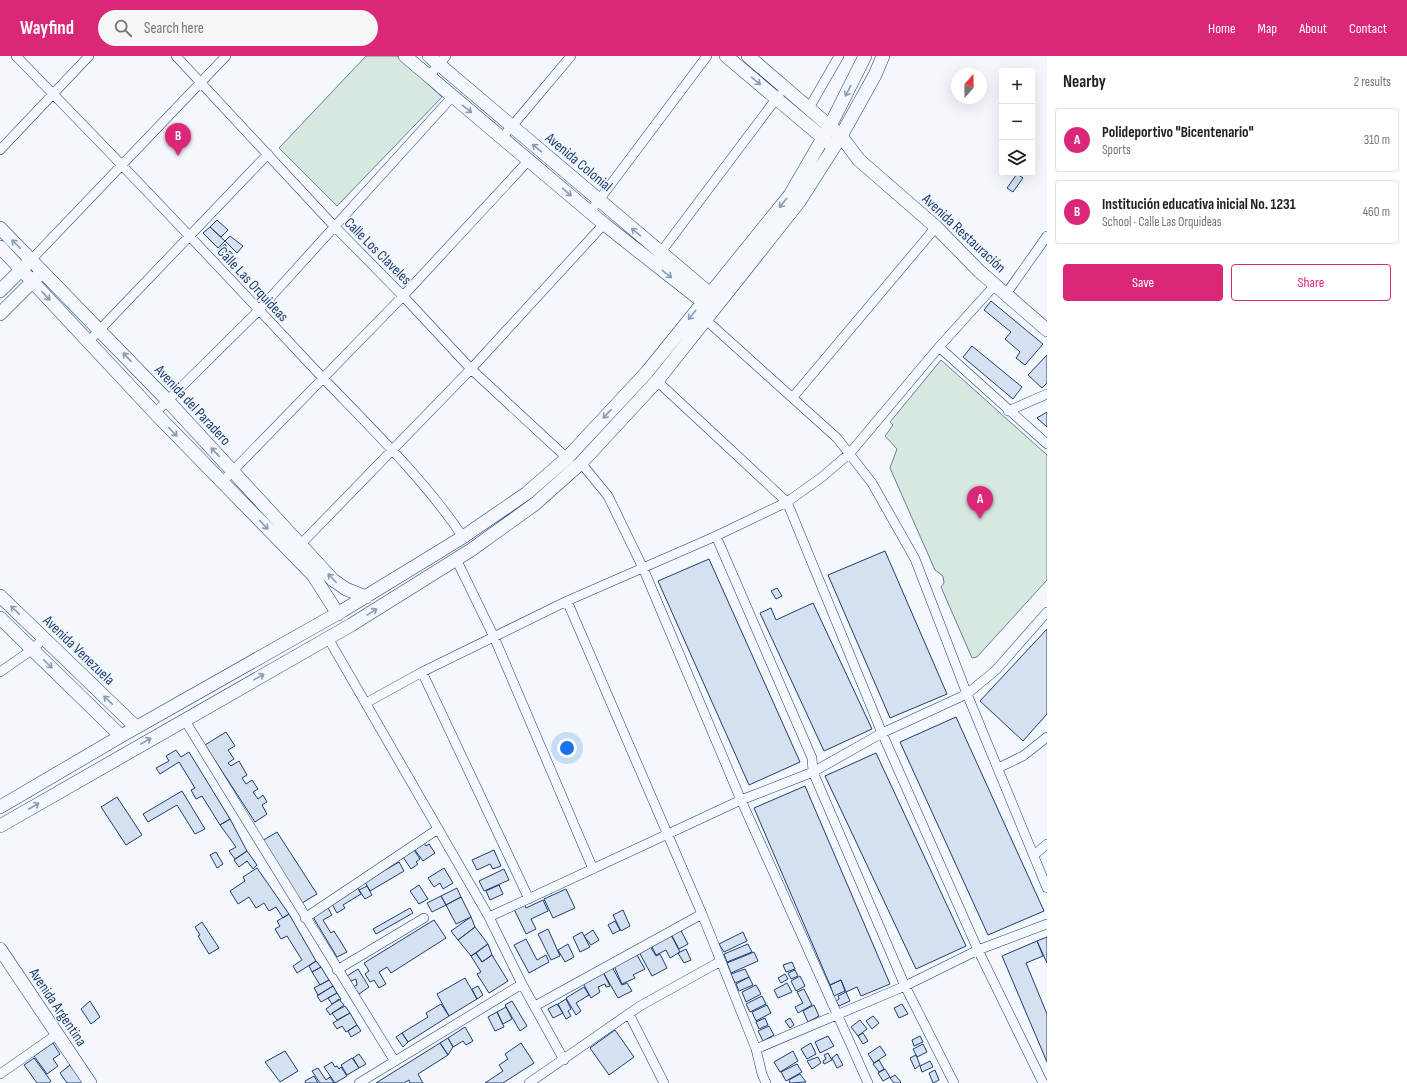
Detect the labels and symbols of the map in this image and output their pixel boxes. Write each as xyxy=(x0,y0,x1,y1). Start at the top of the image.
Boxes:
north arrow xyxy=(951,68,987,104)
one-way arrow xyxy=(751,77,761,86)
one-way arrow xyxy=(844,85,851,97)
one-way arrow xyxy=(461,104,472,113)
pin: B xyxy=(165,123,191,156)
street label: Avenida Colonial xyxy=(540,128,616,196)
one-way arrow xyxy=(532,143,543,152)
one-way arrow xyxy=(561,187,571,196)
street label: Avenida Restauración xyxy=(917,189,1009,277)
one-way arrow xyxy=(778,198,787,209)
street label: Calle Los Claveles xyxy=(340,214,415,289)
one-way arrow xyxy=(631,227,642,236)
one-way arrow xyxy=(11,239,21,249)
street label: Calle Las Orquideas xyxy=(213,243,292,326)
one-way arrow xyxy=(662,270,673,279)
one-way arrow xyxy=(41,291,51,301)
one-way arrow xyxy=(688,310,697,321)
one-way arrow xyxy=(122,352,131,362)
street label: Avenida del Paradero xyxy=(150,360,235,450)
one-way arrow xyxy=(603,409,612,419)
one-way arrow xyxy=(168,427,178,437)
one-way arrow xyxy=(211,447,220,457)
pin: A xyxy=(967,486,993,519)
one-way arrow xyxy=(259,520,269,530)
one-way arrow xyxy=(328,573,337,583)
one-way arrow xyxy=(10,605,20,615)
one-way arrow xyxy=(366,608,377,616)
street label: Avenida Venezuela xyxy=(38,611,119,690)
one-way arrow xyxy=(43,659,53,669)
one-way arrow xyxy=(253,672,265,680)
one-way arrow xyxy=(103,695,113,705)
one-way arrow xyxy=(140,737,152,745)
your location xyxy=(557,738,577,758)
one-way arrow xyxy=(28,802,40,810)
street label: Avenida Argentina xyxy=(24,964,91,1050)

